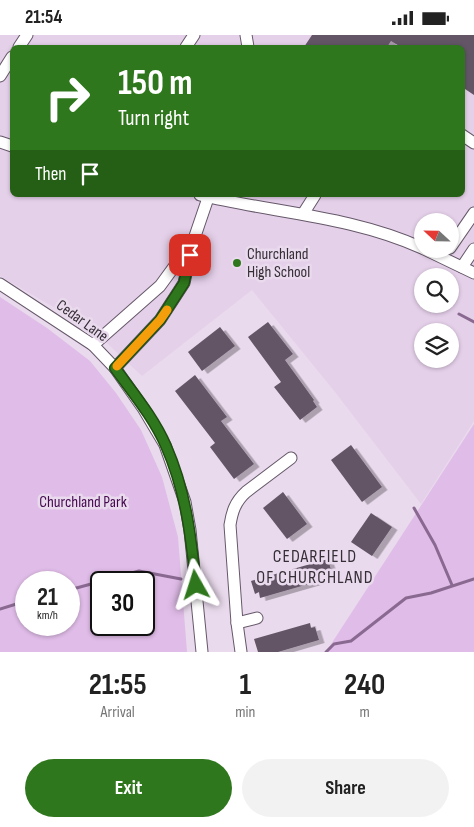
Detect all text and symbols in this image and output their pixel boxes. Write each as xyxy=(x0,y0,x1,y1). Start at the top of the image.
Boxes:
text: 21:54 xyxy=(25,6,62,29)
text: 150 m xyxy=(118,62,192,105)
icon: right xyxy=(35,65,100,130)
text: Turn right xyxy=(118,105,189,132)
icon: arrive xyxy=(76,160,104,188)
text: Then xyxy=(35,163,66,186)
north arrow xyxy=(414,213,459,257)
map controls xyxy=(414,213,459,368)
pin xyxy=(169,234,211,276)
icon: arrive xyxy=(176,241,204,269)
place label: Churchland High School xyxy=(247,245,310,282)
marker: Churchland High School xyxy=(231,257,243,269)
button: search xyxy=(414,268,459,313)
street label: Cedar Lane xyxy=(52,296,112,346)
button: layers xyxy=(414,323,459,368)
park label: Churchland Park xyxy=(39,493,127,512)
district label: CEDARFIELD OF CHURCHLAND xyxy=(256,546,374,588)
position arrow xyxy=(169,558,221,610)
speed limit sign: 30 xyxy=(90,571,155,636)
text: 21 xyxy=(37,582,58,613)
text: km/h xyxy=(37,608,58,623)
text: 21:55 xyxy=(89,667,147,703)
text: 1 xyxy=(239,667,251,703)
text: 240 xyxy=(344,667,385,703)
text: Arrival xyxy=(100,703,135,722)
text: min xyxy=(235,703,255,722)
text: m xyxy=(360,703,370,722)
button: Exit xyxy=(25,759,232,817)
button: Share xyxy=(242,759,449,817)

